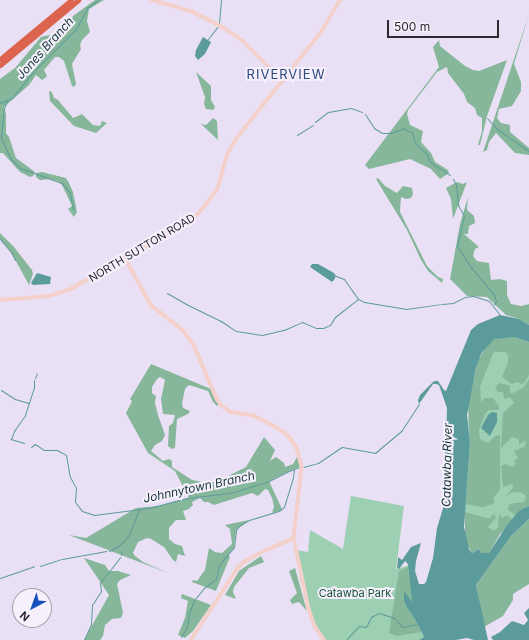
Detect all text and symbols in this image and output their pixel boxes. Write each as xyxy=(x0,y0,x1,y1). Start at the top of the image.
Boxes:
scale bar xyxy=(389,12,501,38)
water label: Jones Branch xyxy=(13,14,77,82)
text: 500 m xyxy=(394,19,430,34)
district label: RIVERVIEW xyxy=(247,66,325,82)
street label: NORTH SUTTON ROAD xyxy=(86,211,198,285)
water label: Catawba River xyxy=(439,423,455,507)
water label: Johnnytown Branch xyxy=(142,468,256,506)
park label: Catawba Park xyxy=(319,586,391,600)
north arrow xyxy=(12,588,52,628)
text: N xyxy=(17,608,33,624)

